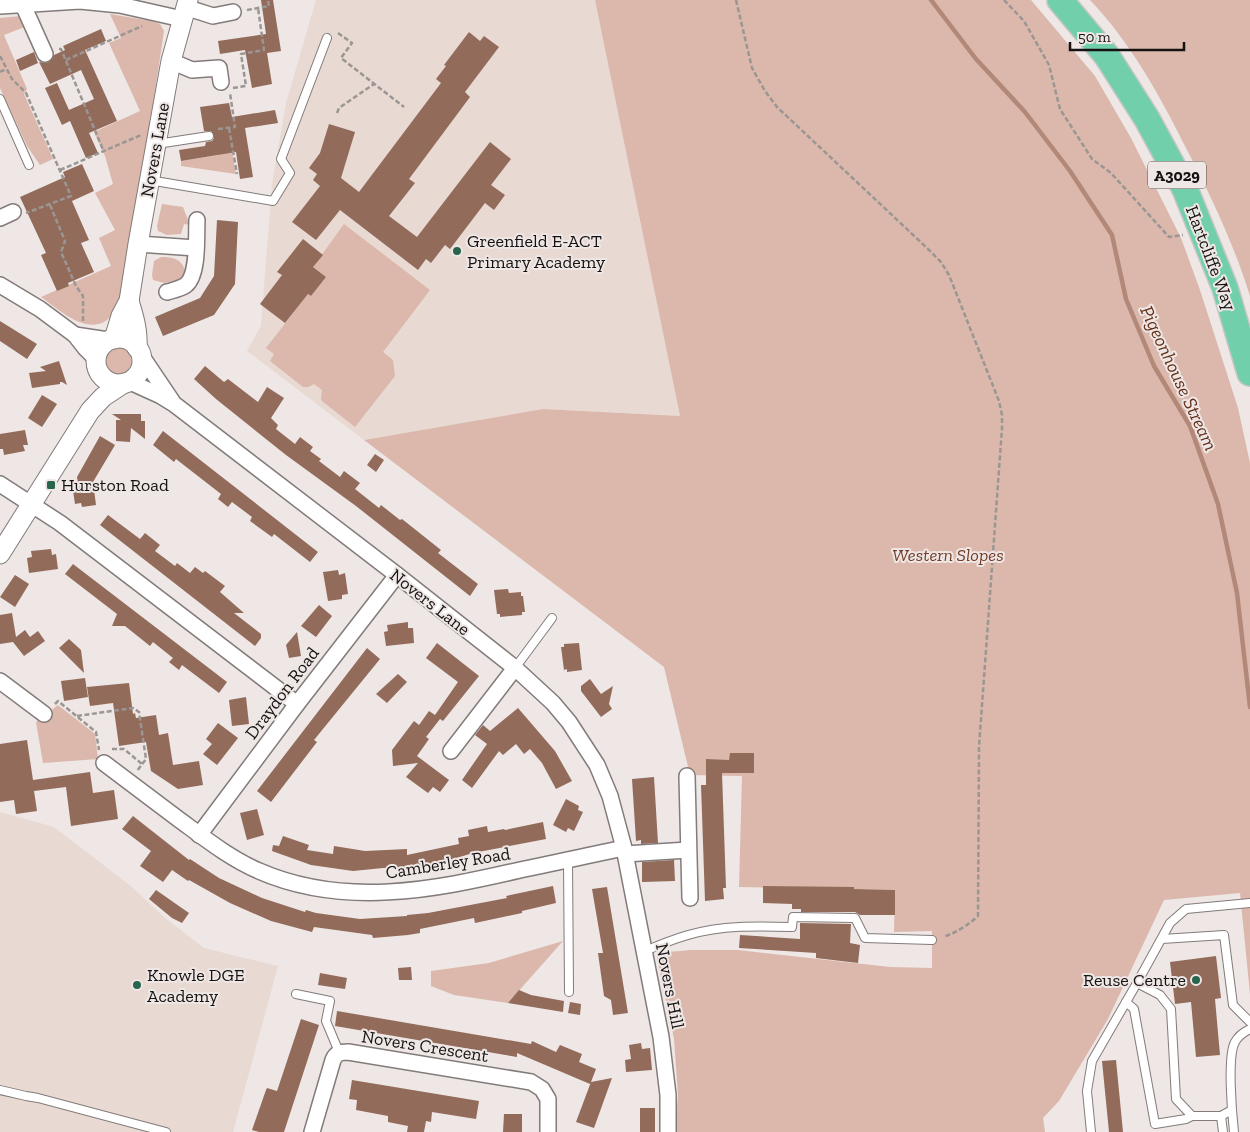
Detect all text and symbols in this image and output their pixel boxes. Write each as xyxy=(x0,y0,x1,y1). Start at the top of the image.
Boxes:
scale bar xyxy=(1070,20,1184,52)
text: 50 m xyxy=(1078,28,1111,46)
street label: Novers Lane xyxy=(136,101,174,199)
road number: A3029 xyxy=(1148,162,1206,188)
street label: Hartcliffe Way xyxy=(1181,202,1241,314)
place label: Greenfield E-ACT Primary Academy xyxy=(467,230,606,273)
marker: Greenfield E-ACT Primary Academy xyxy=(451,245,463,257)
water label: Pigeonhouse Stream xyxy=(1135,302,1223,454)
place label: Hurston Road xyxy=(61,474,169,496)
marker: Hurston Road xyxy=(45,479,57,491)
park label: Western Slopes xyxy=(892,544,1004,566)
street label: Novers Lane xyxy=(385,564,475,640)
street label: Draydon Road xyxy=(240,642,324,743)
street label: Camberley Road xyxy=(384,842,512,884)
street label: Novers Hill xyxy=(651,941,689,1031)
place label: Knowle DGE Academy xyxy=(147,964,245,1007)
place label: Reuse Centre xyxy=(1083,969,1186,991)
marker: Reuse Centre xyxy=(1190,974,1202,986)
marker: Knowle DGE Academy xyxy=(131,979,143,991)
street label: Novers Crescent xyxy=(360,1025,490,1067)

